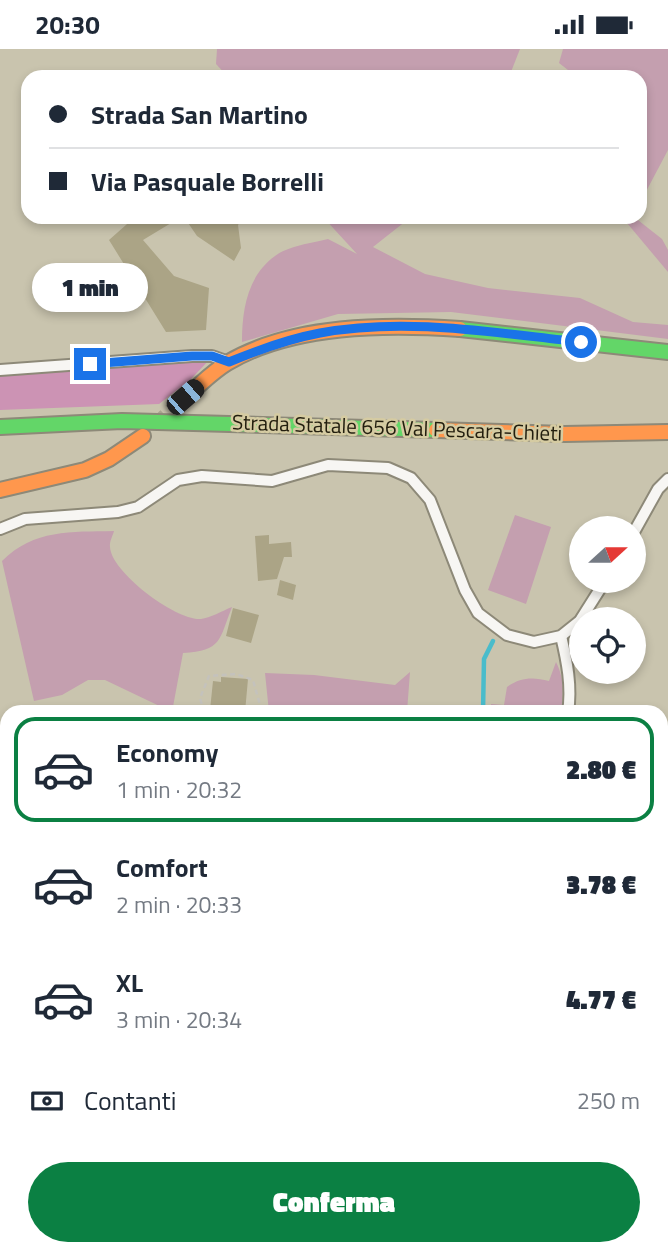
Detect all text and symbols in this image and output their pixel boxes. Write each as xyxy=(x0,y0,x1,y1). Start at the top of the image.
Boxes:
text: 20:30 xyxy=(35,5,100,44)
text: Strada San Martino xyxy=(91,95,308,134)
text: Via Pasquale Borrelli xyxy=(91,162,324,201)
callout: 1 min xyxy=(32,263,148,311)
text: 1 min xyxy=(61,270,119,305)
route start xyxy=(565,326,597,358)
route end xyxy=(74,348,106,380)
car xyxy=(163,375,208,419)
street label: Strada Statale 656 Val Pescara-Chieti xyxy=(231,405,563,449)
north arrow xyxy=(569,516,646,593)
map controls xyxy=(569,516,646,684)
button: locate xyxy=(569,607,646,684)
text: Economy xyxy=(116,733,218,772)
icon: car xyxy=(32,738,95,801)
text: 2.80 € xyxy=(566,750,636,789)
text: 1 min · 20:32 xyxy=(116,772,242,807)
text: Comfort xyxy=(116,848,208,887)
icon: car xyxy=(32,853,95,916)
text: 3.78 € xyxy=(566,865,636,904)
text: 2 min · 20:33 xyxy=(116,887,242,922)
text: XL xyxy=(116,963,143,1002)
icon: car xyxy=(32,968,95,1031)
text: 4.77 € xyxy=(566,980,636,1019)
text: 3 min · 20:34 xyxy=(116,1002,242,1037)
text: Contanti xyxy=(84,1081,176,1120)
icon: cash xyxy=(28,1082,66,1120)
text: 250 m xyxy=(577,1083,640,1118)
button: Conferma xyxy=(28,1162,640,1242)

